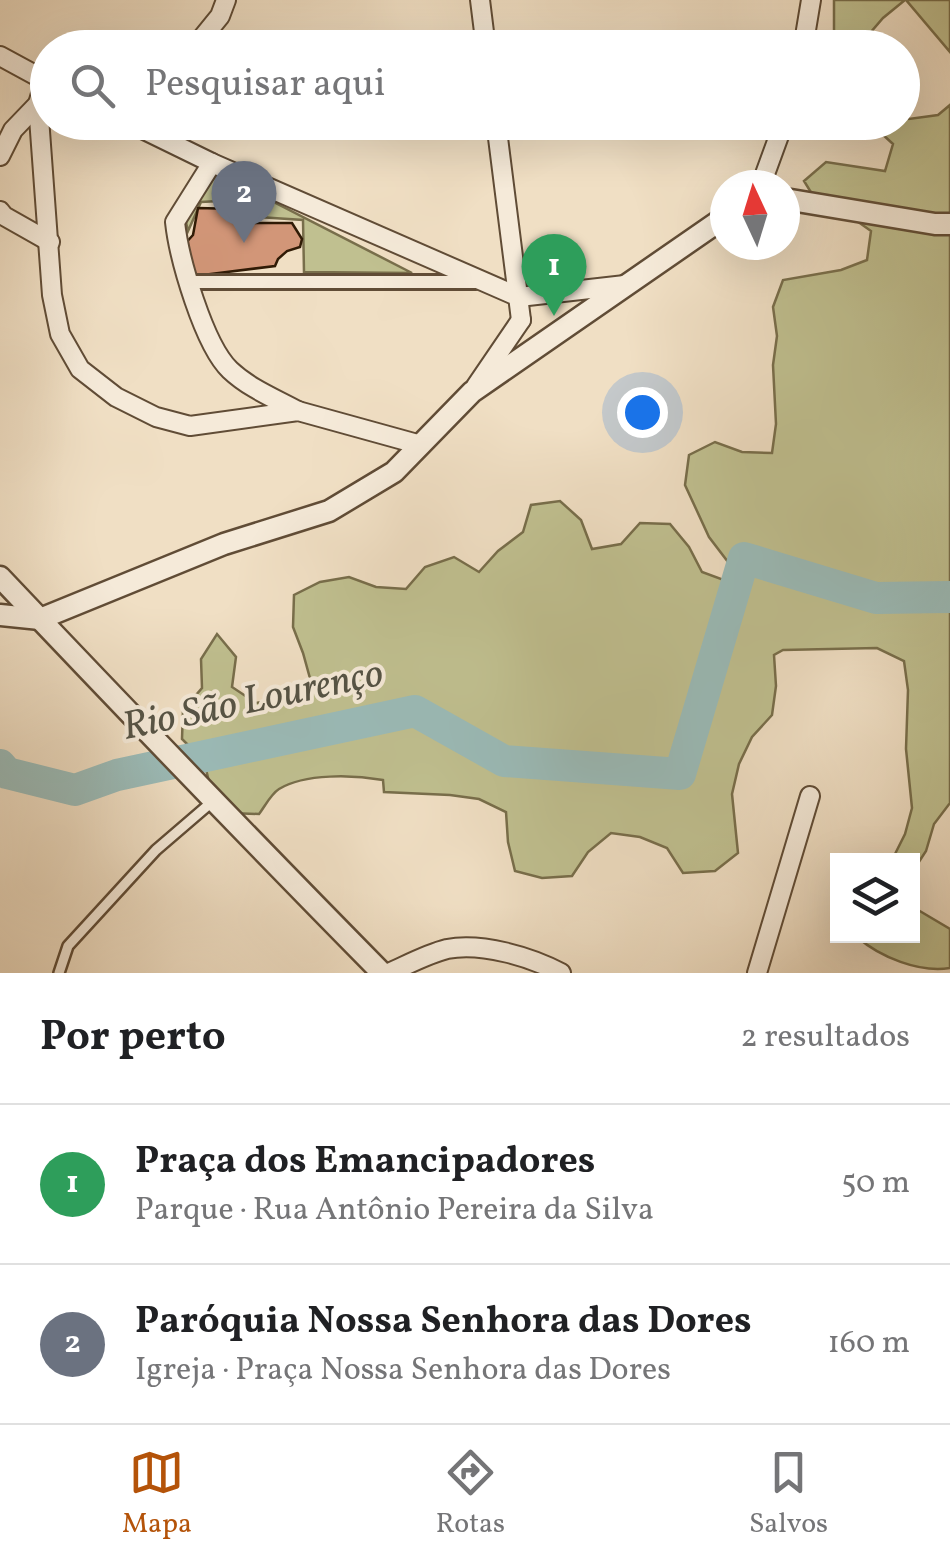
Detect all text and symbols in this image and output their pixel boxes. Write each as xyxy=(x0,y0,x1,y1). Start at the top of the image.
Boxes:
search box xyxy=(30,30,920,140)
icon: search xyxy=(65,58,120,113)
text: Pesquisar aqui xyxy=(145,59,385,112)
pin: 2 xyxy=(212,160,276,243)
north arrow xyxy=(710,170,800,260)
pin: 1 xyxy=(522,234,586,316)
your location xyxy=(617,387,668,438)
water label: Rio São Lourenço xyxy=(117,647,389,757)
map controls xyxy=(830,853,920,943)
button: layers xyxy=(830,853,920,943)
text: Por perto xyxy=(40,1009,226,1068)
text: 2 resultados xyxy=(741,1016,910,1060)
text: Praça dos Emancipadores xyxy=(135,1136,595,1189)
text: 1 xyxy=(66,1162,79,1206)
text: 50 m xyxy=(841,1162,910,1206)
text: Parque · Rua Antônio Pereira da Silva xyxy=(135,1189,654,1233)
text: Paróquia Nossa Senhora das Dores xyxy=(135,1296,752,1349)
text: 2 xyxy=(64,1322,81,1366)
text: 160 m xyxy=(827,1322,910,1366)
text: Igreja · Praça Nossa Senhora das Dores xyxy=(135,1349,671,1393)
tab: Mapa xyxy=(122,1445,192,1544)
tab: Rotas xyxy=(436,1445,505,1544)
tab: Salvos xyxy=(749,1445,828,1544)

